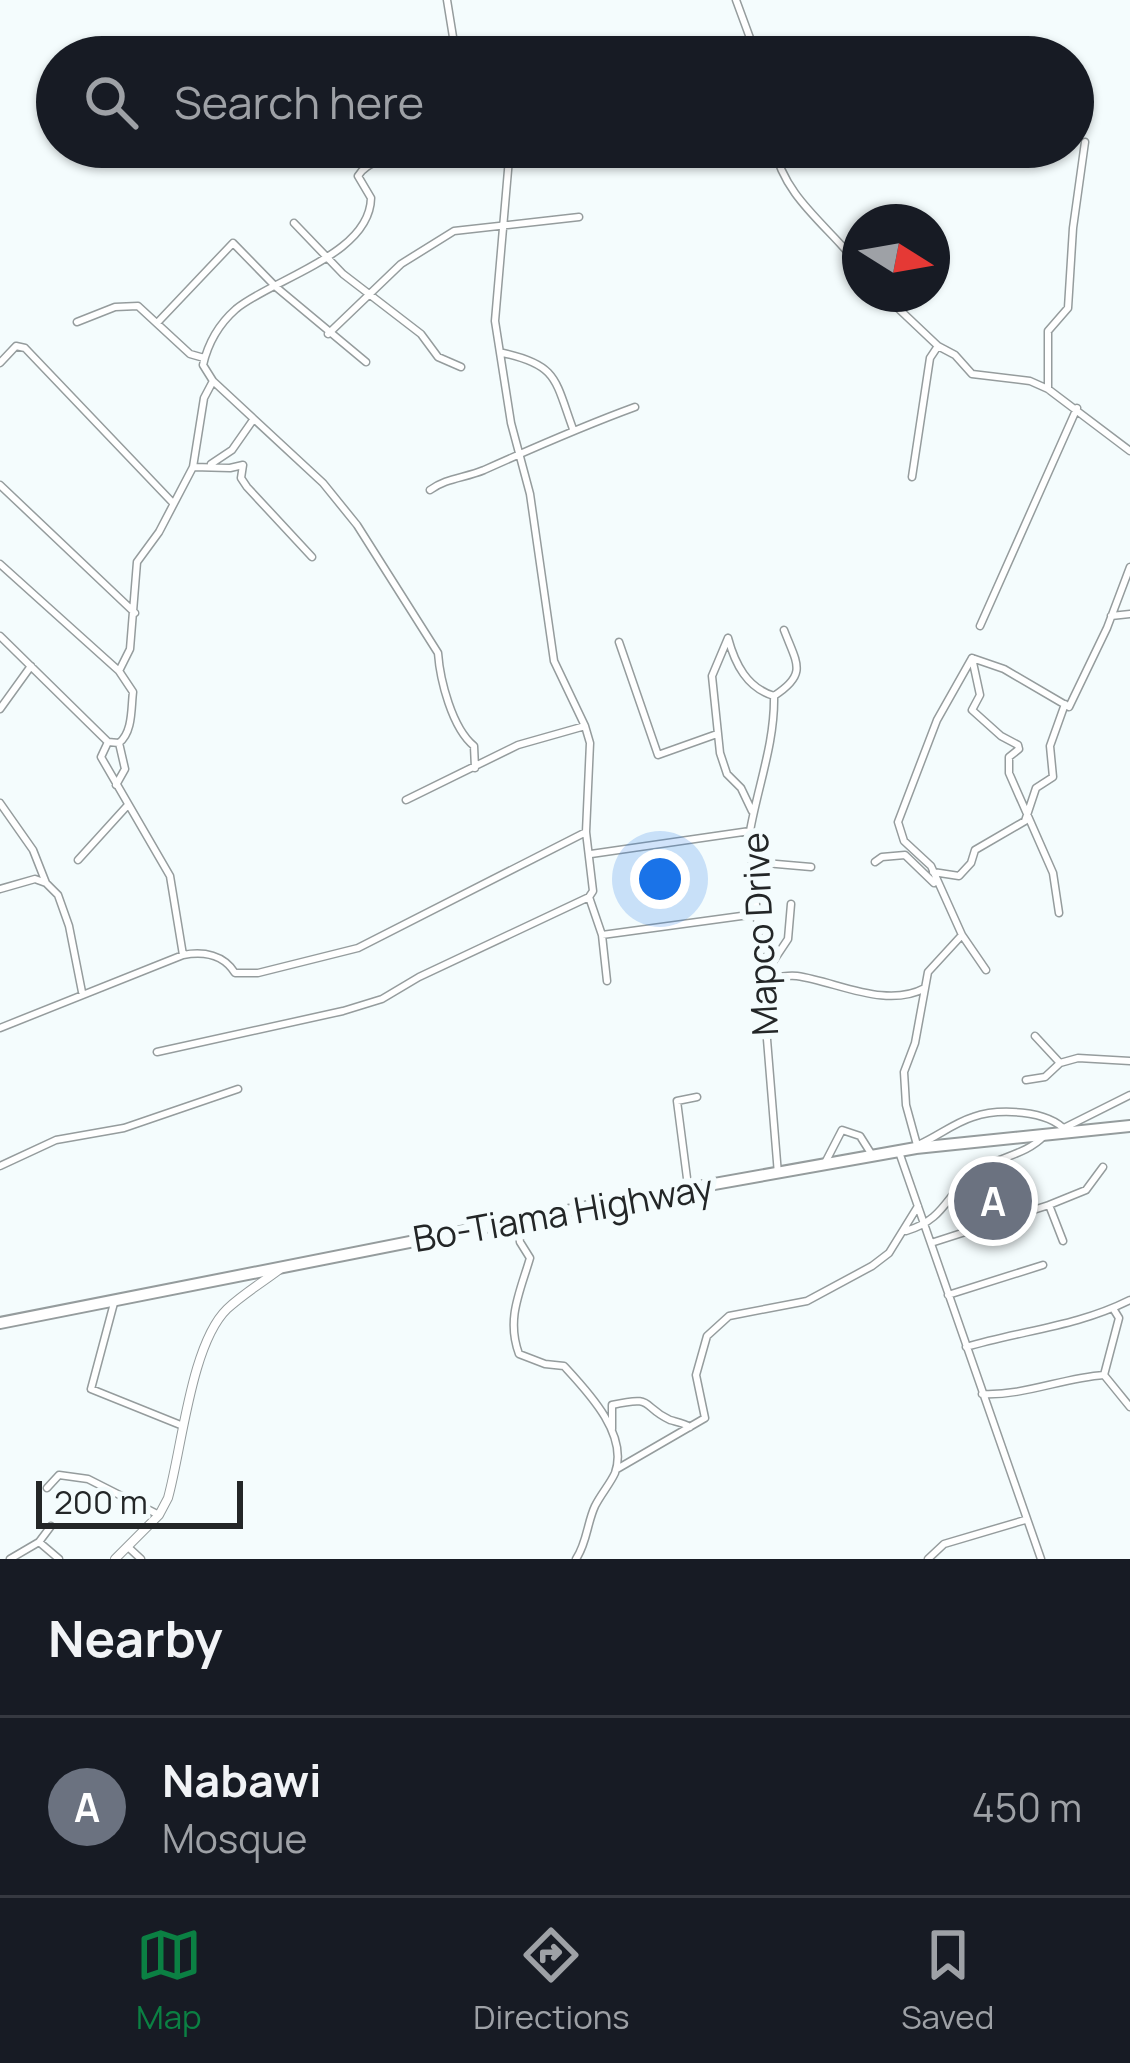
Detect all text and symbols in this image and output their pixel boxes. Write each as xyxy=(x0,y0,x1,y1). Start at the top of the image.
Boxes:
search box xyxy=(36,36,1094,168)
icon: search xyxy=(78,69,144,135)
text: Search here xyxy=(174,71,424,133)
north arrow xyxy=(842,204,950,312)
street label: Mapco Drive xyxy=(730,831,789,1037)
your location xyxy=(630,849,690,909)
pin: A xyxy=(954,1156,1032,1246)
street label: Bo-Tiama Highway xyxy=(409,1162,717,1263)
scale bar xyxy=(36,1475,243,1528)
text: 200 m xyxy=(54,1479,148,1524)
text: Nearby xyxy=(48,1603,223,1672)
text: Nabawi xyxy=(162,1749,322,1811)
text: A xyxy=(74,1780,100,1834)
text: 450 m xyxy=(972,1780,1082,1834)
text: Mosque xyxy=(162,1811,307,1865)
tab: Map xyxy=(136,1922,202,2039)
tab: Directions xyxy=(473,1922,630,2039)
tab: Saved xyxy=(901,1922,994,2039)

